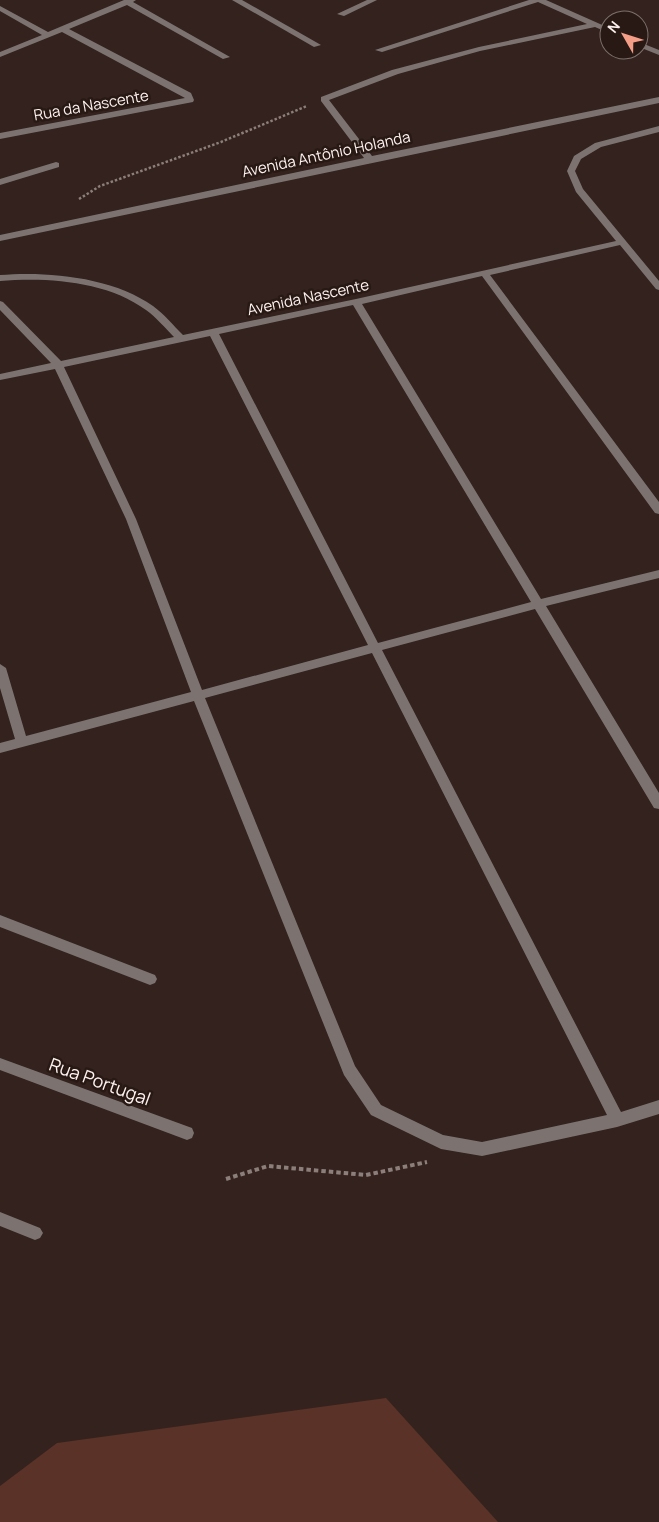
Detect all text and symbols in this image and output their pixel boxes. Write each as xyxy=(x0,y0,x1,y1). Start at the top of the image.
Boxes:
north arrow xyxy=(599,10,649,60)
text: N xyxy=(603,17,624,36)
street label: Rua da Nascente xyxy=(32,85,150,125)
street label: Avenida Antônio Holanda xyxy=(240,126,412,182)
street label: Avenida Nascente xyxy=(245,274,371,320)
street label: Rua Portugal xyxy=(46,1052,154,1110)

